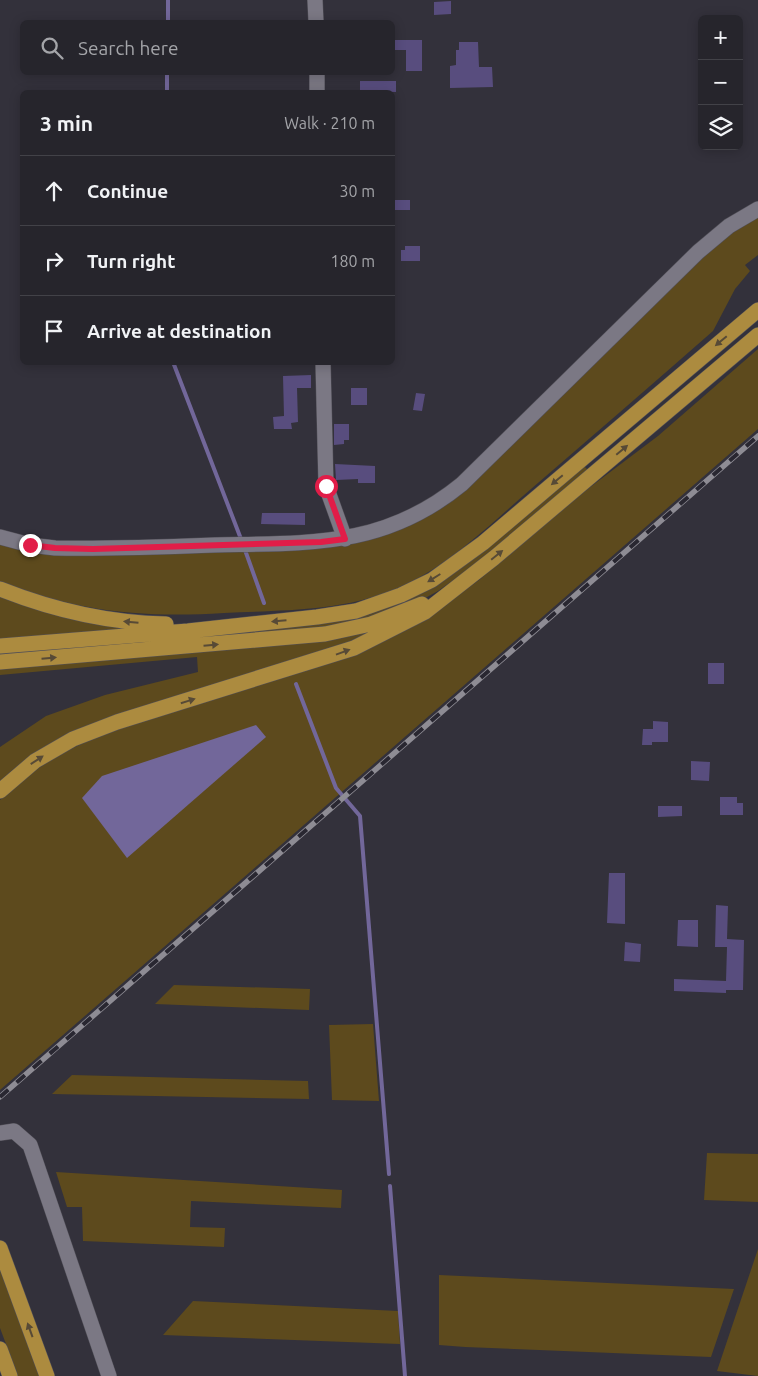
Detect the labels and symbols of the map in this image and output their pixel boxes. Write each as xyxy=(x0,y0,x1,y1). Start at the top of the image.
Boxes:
one-way arrow xyxy=(715,335,727,347)
one-way arrow xyxy=(615,445,628,456)
one-way arrow xyxy=(551,474,563,486)
route start xyxy=(315,475,338,498)
route end xyxy=(19,534,42,557)
one-way arrow xyxy=(491,550,504,561)
one-way arrow xyxy=(428,574,441,583)
one-way arrow xyxy=(271,617,287,625)
one-way arrow xyxy=(123,618,139,626)
one-way arrow xyxy=(203,640,219,648)
one-way arrow xyxy=(336,648,351,656)
one-way arrow xyxy=(41,654,57,662)
one-way arrow xyxy=(181,696,196,704)
one-way arrow xyxy=(31,755,44,765)
one-way arrow xyxy=(26,1322,34,1337)

